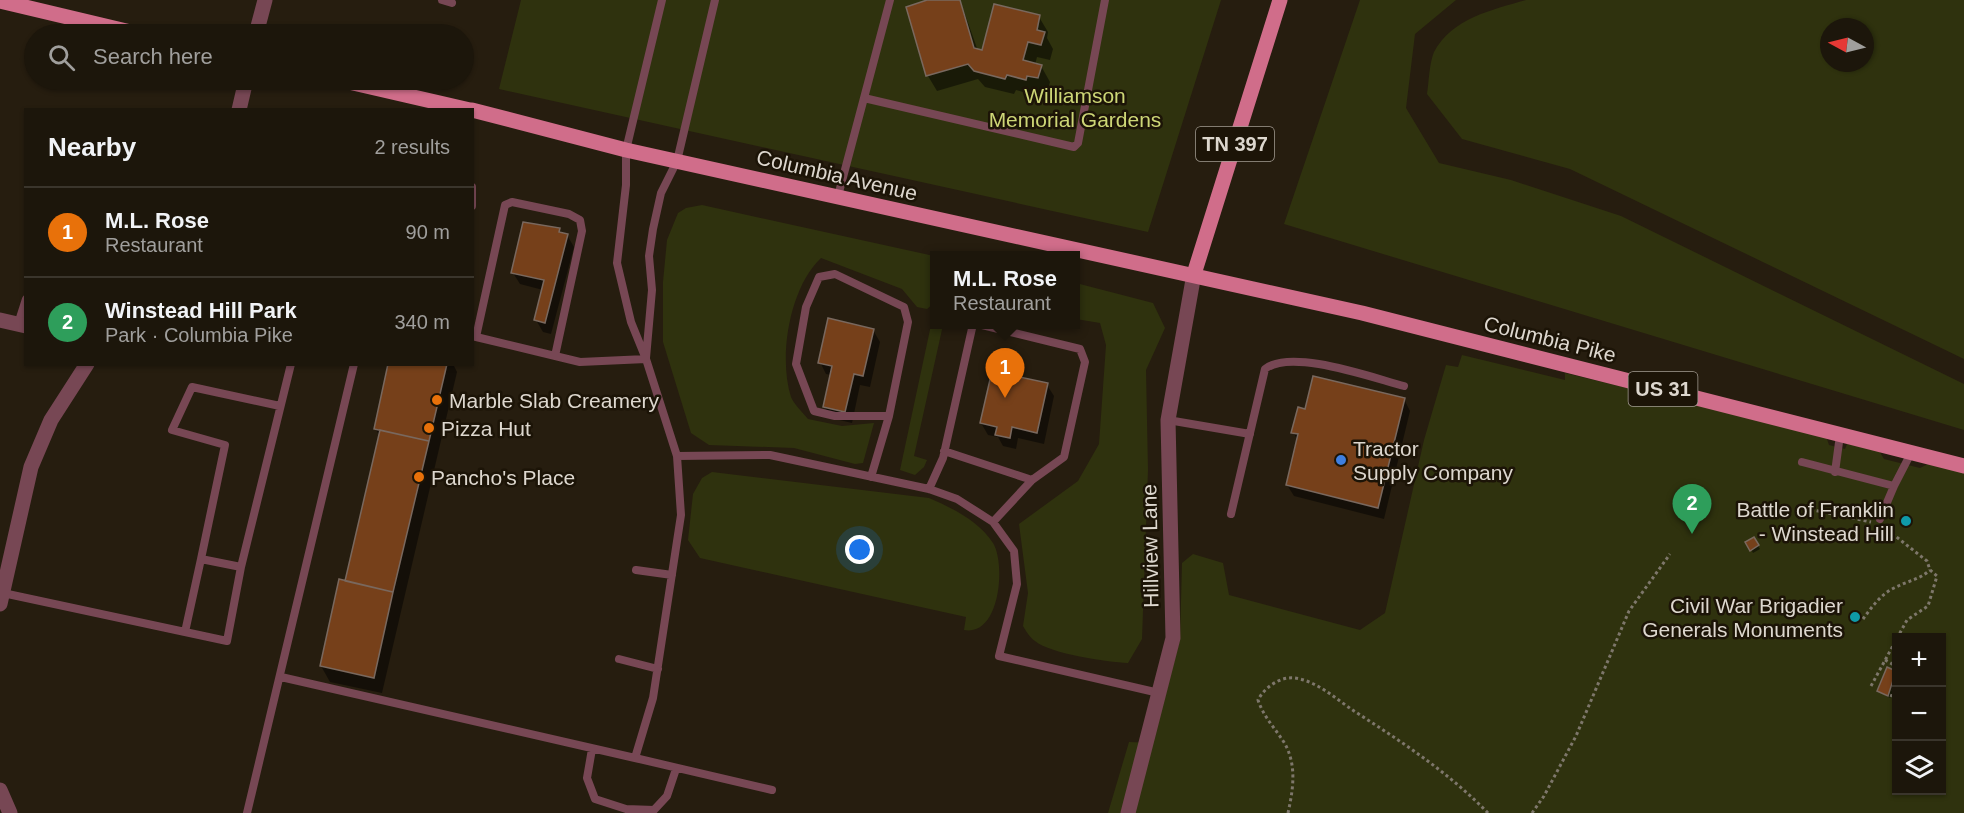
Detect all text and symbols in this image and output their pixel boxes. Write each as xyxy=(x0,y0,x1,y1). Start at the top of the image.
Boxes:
north arrow xyxy=(1820,18,1874,72)
search box xyxy=(24,24,474,90)
icon: search xyxy=(45,41,78,74)
text: Search here xyxy=(93,44,213,69)
park label: Williamson Memorial Gardens xyxy=(989,84,1161,131)
road number: TN 397 xyxy=(1196,127,1274,161)
text: Nearby xyxy=(48,132,136,162)
text: 2 results xyxy=(374,136,450,158)
street label: Columbia Avenue xyxy=(754,145,920,205)
text: M.L. Rose xyxy=(105,208,209,233)
text: 1 xyxy=(62,221,73,243)
text: 90 m xyxy=(406,221,450,243)
text: Restaurant xyxy=(105,234,203,256)
popup xyxy=(930,251,1080,329)
text: M.L. Rose xyxy=(953,266,1057,291)
text: Restaurant xyxy=(953,292,1051,314)
text: Winstead Hill Park xyxy=(105,298,297,323)
text: 2 xyxy=(62,311,73,333)
text: 340 m xyxy=(394,311,450,333)
street label: Columbia Pike xyxy=(1482,311,1618,367)
text: Park · Columbia Pike xyxy=(105,324,293,346)
pin: 1 xyxy=(986,348,1024,398)
road number: US 31 xyxy=(1628,372,1698,406)
place label: Marble Slab Creamery xyxy=(449,389,660,412)
marker: Marble Slab Creamery xyxy=(430,393,444,407)
place label: Pizza Hut xyxy=(441,417,531,440)
marker: Pizza Hut xyxy=(422,421,436,435)
place label: Tractor Supply Company xyxy=(1353,437,1513,484)
marker: Tractor Supply Company xyxy=(1334,453,1348,467)
place label: Pancho's Place xyxy=(431,466,575,489)
marker: Pancho's Place xyxy=(412,470,426,484)
street label: Hillview Lane xyxy=(1137,484,1163,608)
pin: 2 xyxy=(1672,484,1712,534)
place label: Battle of Franklin - Winstead Hill xyxy=(1736,498,1894,545)
marker: Battle of Franklin - Winstead Hill xyxy=(1899,514,1913,528)
your location xyxy=(845,535,874,564)
place label: Civil War Brigadier Generals Monuments xyxy=(1642,594,1843,641)
marker: Civil War Brigadier Generals Monuments xyxy=(1848,610,1862,624)
map controls xyxy=(1892,633,1946,795)
button: + xyxy=(1892,633,1946,687)
button: − xyxy=(1892,687,1946,741)
button: layers xyxy=(1892,741,1946,795)

